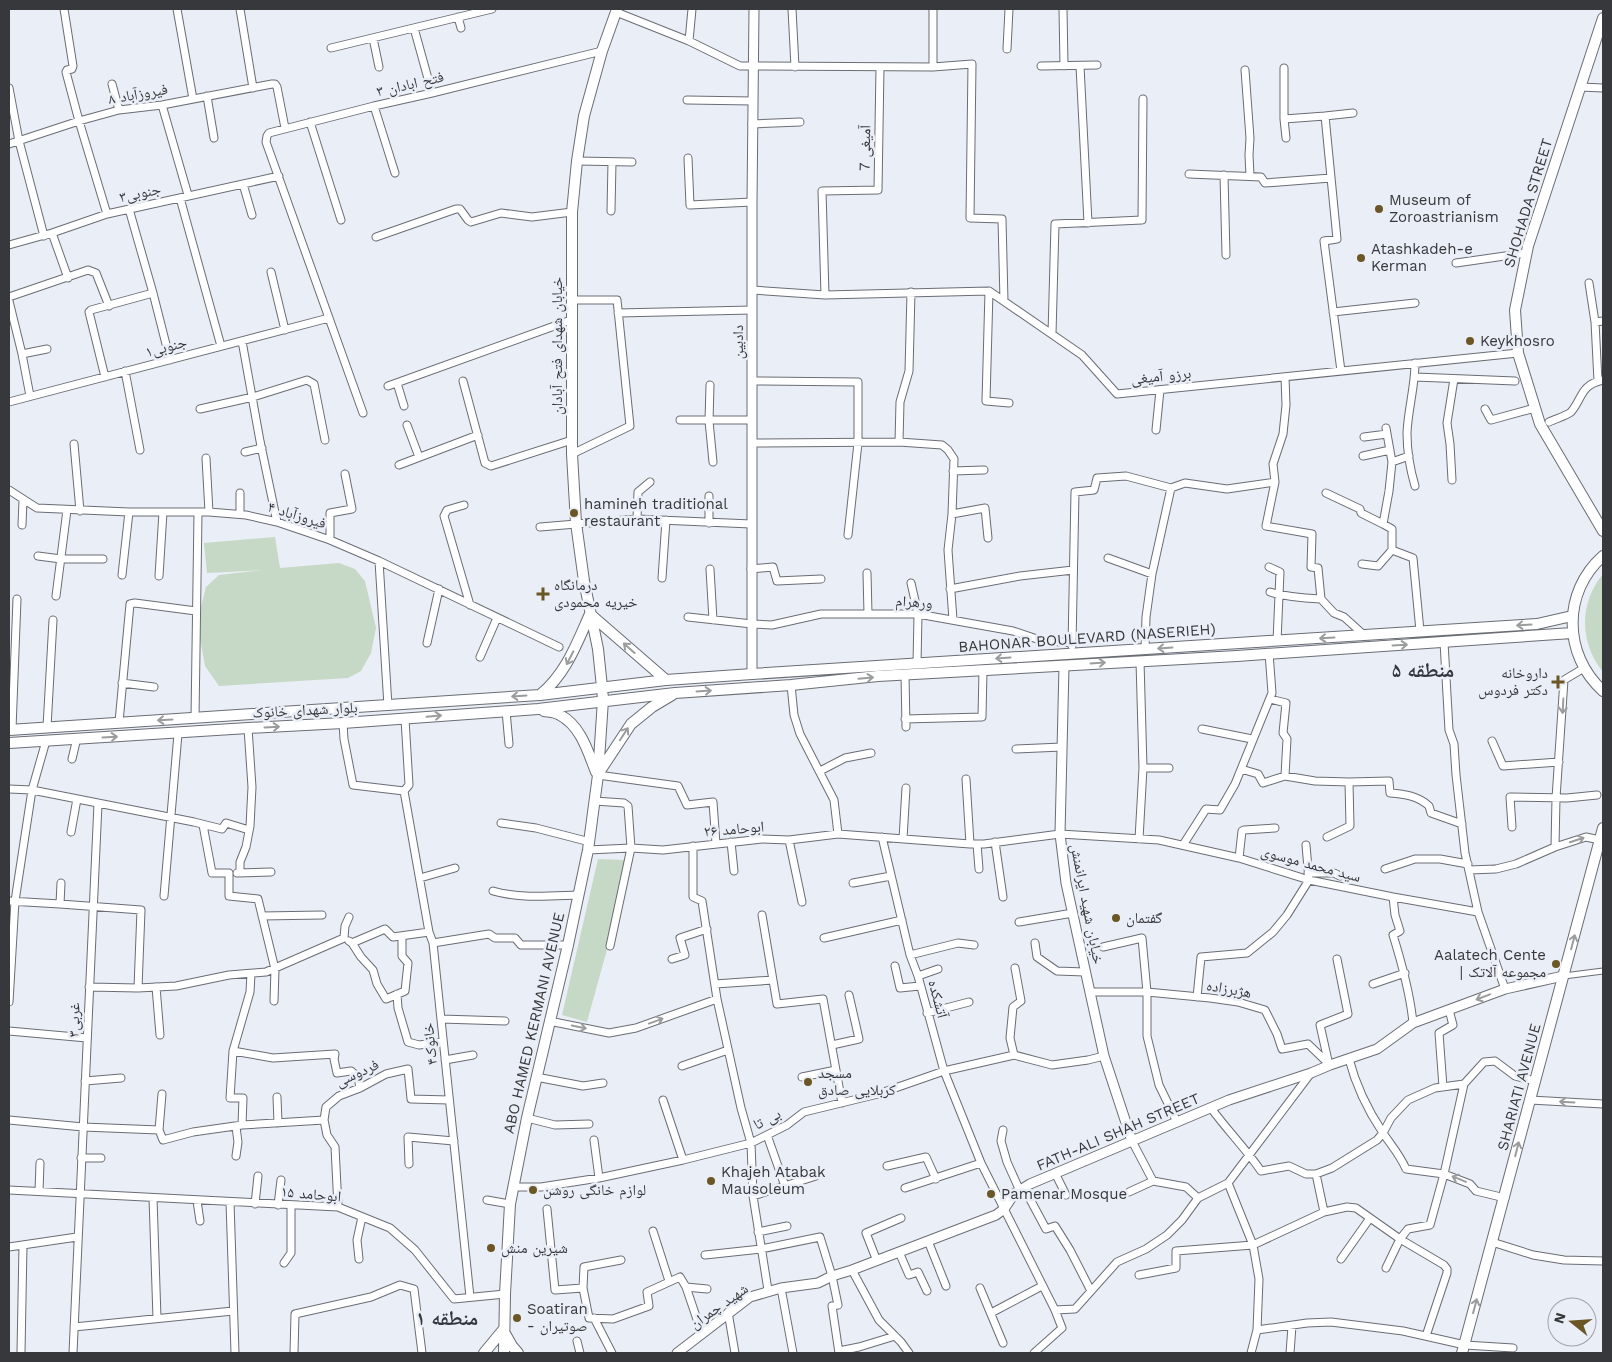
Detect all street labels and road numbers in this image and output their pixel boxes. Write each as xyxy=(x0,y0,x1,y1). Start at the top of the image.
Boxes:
street label: فتح ابادان ۳ xyxy=(374,67,446,101)
street label: فیروزآباد ۸ xyxy=(107,80,169,108)
street label: آمیغی 7 xyxy=(856,124,875,171)
street label: SHOHADA STREET xyxy=(1500,136,1556,270)
street label: جنوبی۳ xyxy=(118,180,163,207)
street label: خیابان شهدای فتح آبادان xyxy=(548,277,567,415)
street label: دادبین xyxy=(729,325,748,359)
street label: جنوبی۱ xyxy=(143,333,189,362)
street label: برزو آمیغی xyxy=(1130,364,1192,389)
street label: فیروزآباد ۴ xyxy=(266,498,328,532)
street label: ورهرام xyxy=(895,592,933,613)
street label: BAHONAR BOULEVARD (NASERIEH) xyxy=(958,620,1216,656)
street label: بلوار شهدای خانوک xyxy=(252,698,358,723)
street label: ابوحامد ۲۶ xyxy=(703,817,765,841)
street label: خیابان شهید ایرانمنش xyxy=(1066,842,1108,966)
street label: سید محمد موسوی xyxy=(1259,842,1363,887)
street label: ABO HAMED KERMANI AVENUE xyxy=(500,910,568,1136)
street label: هژبرزاده xyxy=(1205,976,1253,1002)
street label: آتشکده xyxy=(924,978,952,1021)
street label: غربی۳ xyxy=(64,1002,85,1038)
street label: SHARIATI AVENUE xyxy=(1493,1021,1545,1153)
street label: خانوک۴ xyxy=(419,1022,441,1066)
street label: فردوسی xyxy=(332,1055,382,1092)
street label: FATH-ALI SHAH STREET xyxy=(1034,1089,1202,1175)
street label: بی تا xyxy=(750,1104,784,1135)
street label: ابوحامد ۱۵ xyxy=(280,1182,342,1206)
street label: شهید چمران xyxy=(686,1279,752,1334)

